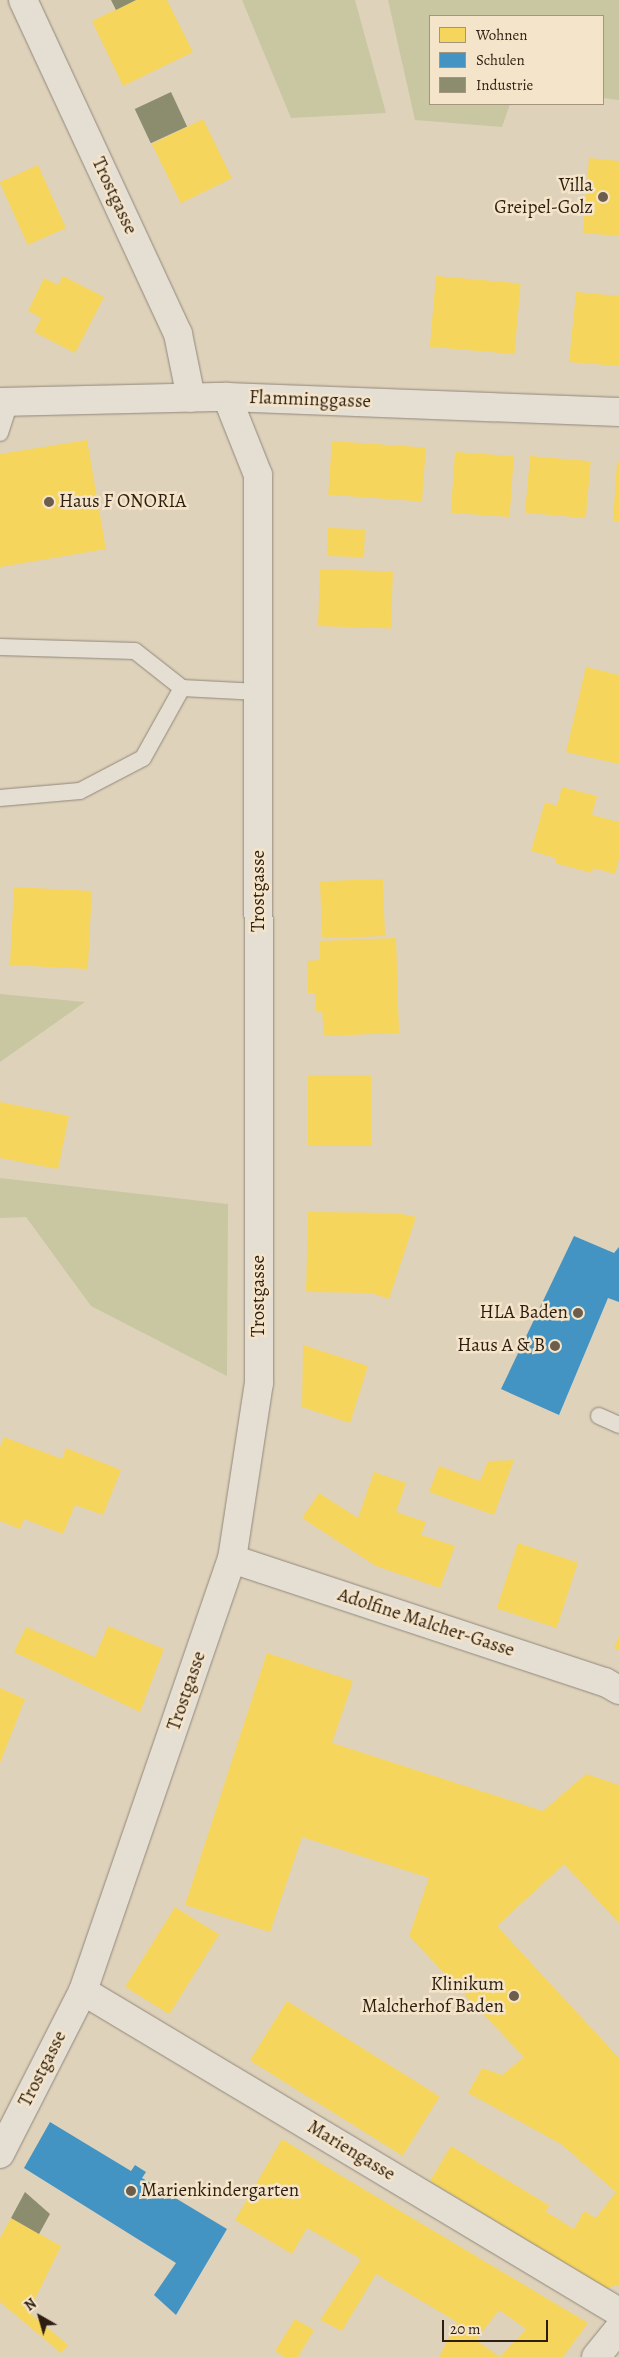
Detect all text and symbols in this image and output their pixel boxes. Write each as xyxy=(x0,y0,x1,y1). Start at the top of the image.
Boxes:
legend xyxy=(429,15,604,105)
text: Wohnen xyxy=(476,25,528,45)
text: Schulen xyxy=(476,50,525,70)
text: Industrie xyxy=(476,75,533,95)
street label: Trostgasse xyxy=(86,154,142,238)
place label: Villa Greipel-Golz xyxy=(494,175,593,219)
marker: Villa Greipel-Golz xyxy=(597,191,609,203)
street label: Flamminggasse xyxy=(249,386,371,414)
place label: Haus F ONORIA xyxy=(59,491,186,513)
marker: Haus F ONORIA xyxy=(43,496,55,508)
street label: Trostgasse xyxy=(248,850,270,932)
street label: Trostgasse xyxy=(248,1255,270,1337)
place label: HLA Baden xyxy=(479,1302,568,1324)
marker: HLA Baden xyxy=(572,1307,584,1319)
place label: Haus A & B xyxy=(457,1335,545,1357)
marker: Haus A & B xyxy=(549,1340,561,1352)
street label: Adolfine Malcher-Gasse xyxy=(335,1584,517,1662)
street label: Trostgasse xyxy=(163,1648,211,1734)
place label: Klinikum Malcherhof Baden xyxy=(362,1974,504,2018)
marker: Klinikum Malcherhof Baden xyxy=(508,1990,520,2002)
street label: Trostgasse xyxy=(14,2027,72,2111)
street label: Mariengasse xyxy=(303,2116,399,2186)
place label: Marienkindergarten xyxy=(141,2180,299,2202)
marker: Marienkindergarten xyxy=(125,2185,137,2197)
north arrow xyxy=(15,2292,65,2342)
text: N xyxy=(21,2294,40,2315)
scale bar xyxy=(444,2310,550,2342)
text: 20 m xyxy=(450,2319,481,2339)

